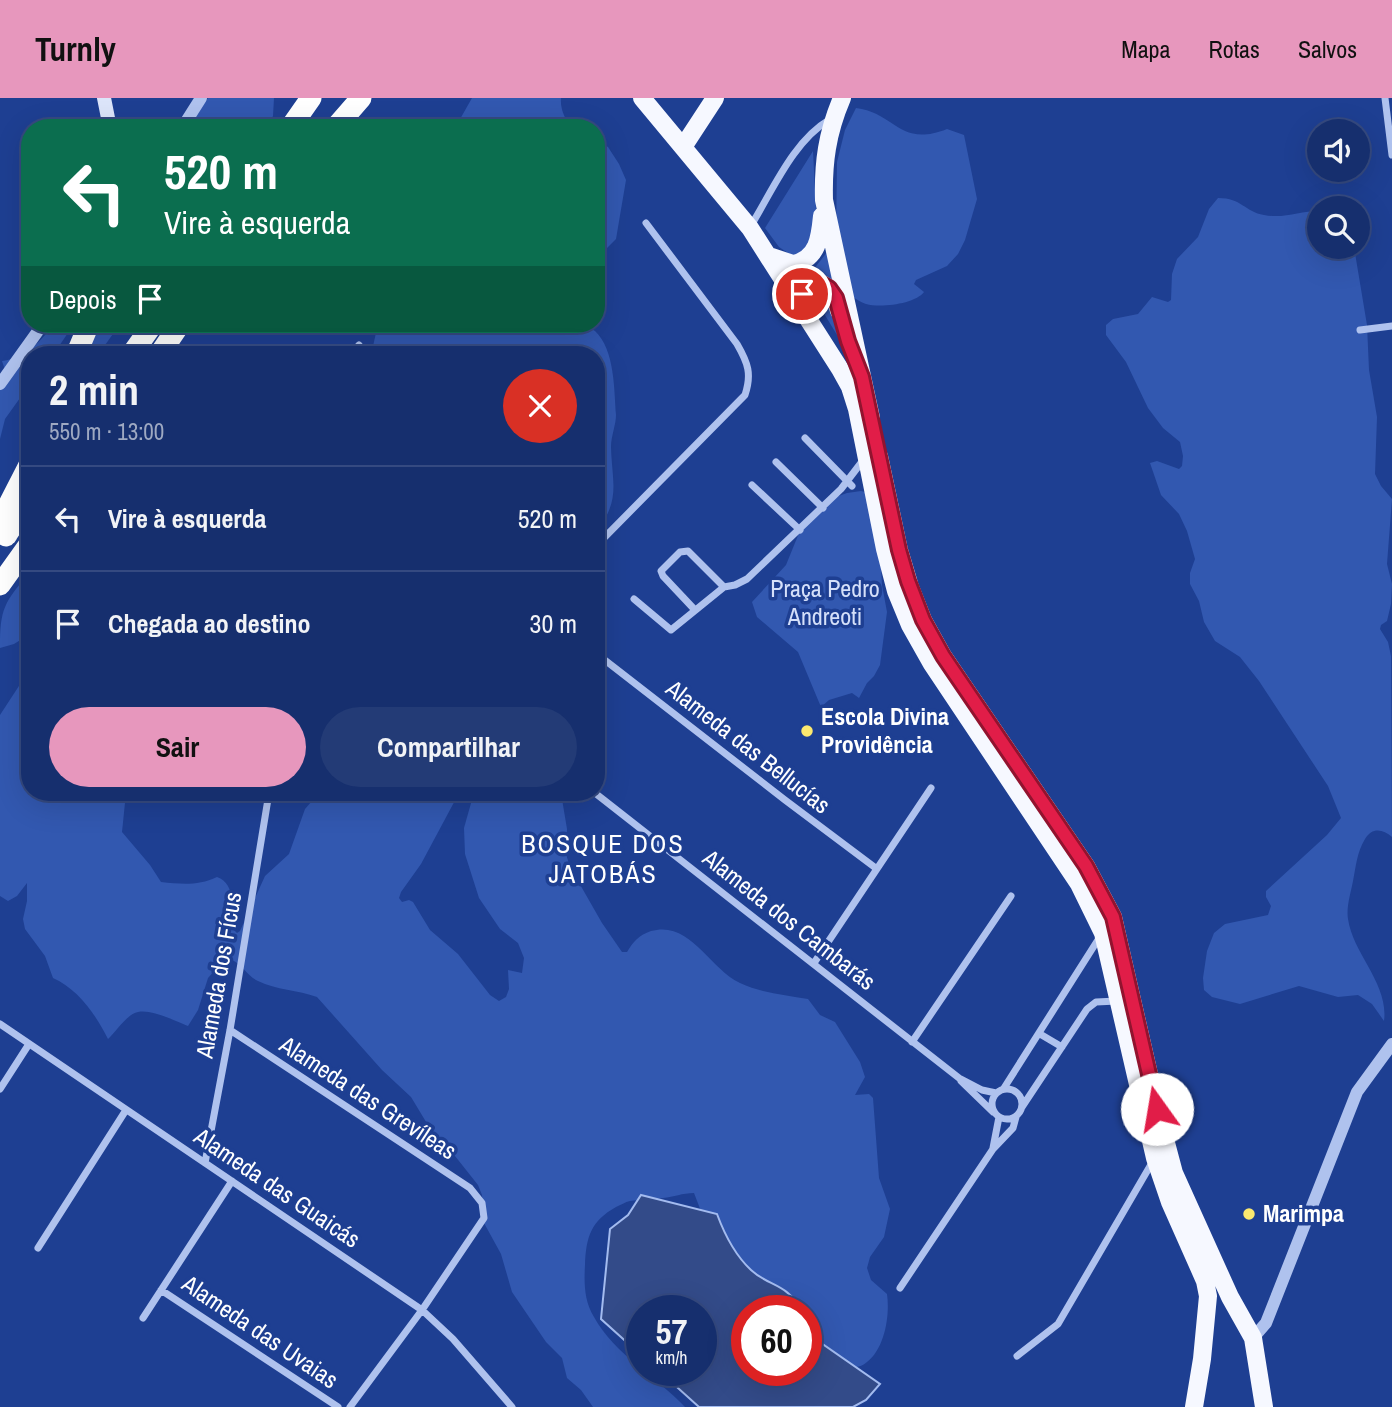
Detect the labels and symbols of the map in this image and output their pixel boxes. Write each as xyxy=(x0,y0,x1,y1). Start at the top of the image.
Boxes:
pin xyxy=(772,264,832,324)
park label: Praça Pedro Andreoti xyxy=(770,572,880,632)
street label: Alameda das Bellucías xyxy=(659,671,837,820)
place label: Escola Divina Providência xyxy=(821,700,949,760)
marker: Escola Divina Providência xyxy=(799,723,815,739)
district label: BOSQUE DOS JATOBÁS xyxy=(521,826,685,891)
street label: Alameda dos Cambarás xyxy=(696,841,883,997)
street label: Alameda dos Fícus xyxy=(187,889,248,1062)
street label: Alameda das Grevíleas xyxy=(273,1027,463,1166)
position arrow xyxy=(1120,1072,1194,1146)
street label: Alameda das Guaicás xyxy=(188,1119,367,1255)
place label: Marimpa xyxy=(1263,1197,1344,1229)
marker: Marimpa xyxy=(1241,1206,1257,1222)
street label: Alameda das Uvaias xyxy=(176,1267,345,1395)
speed limit sign: 60 xyxy=(731,1295,822,1386)

